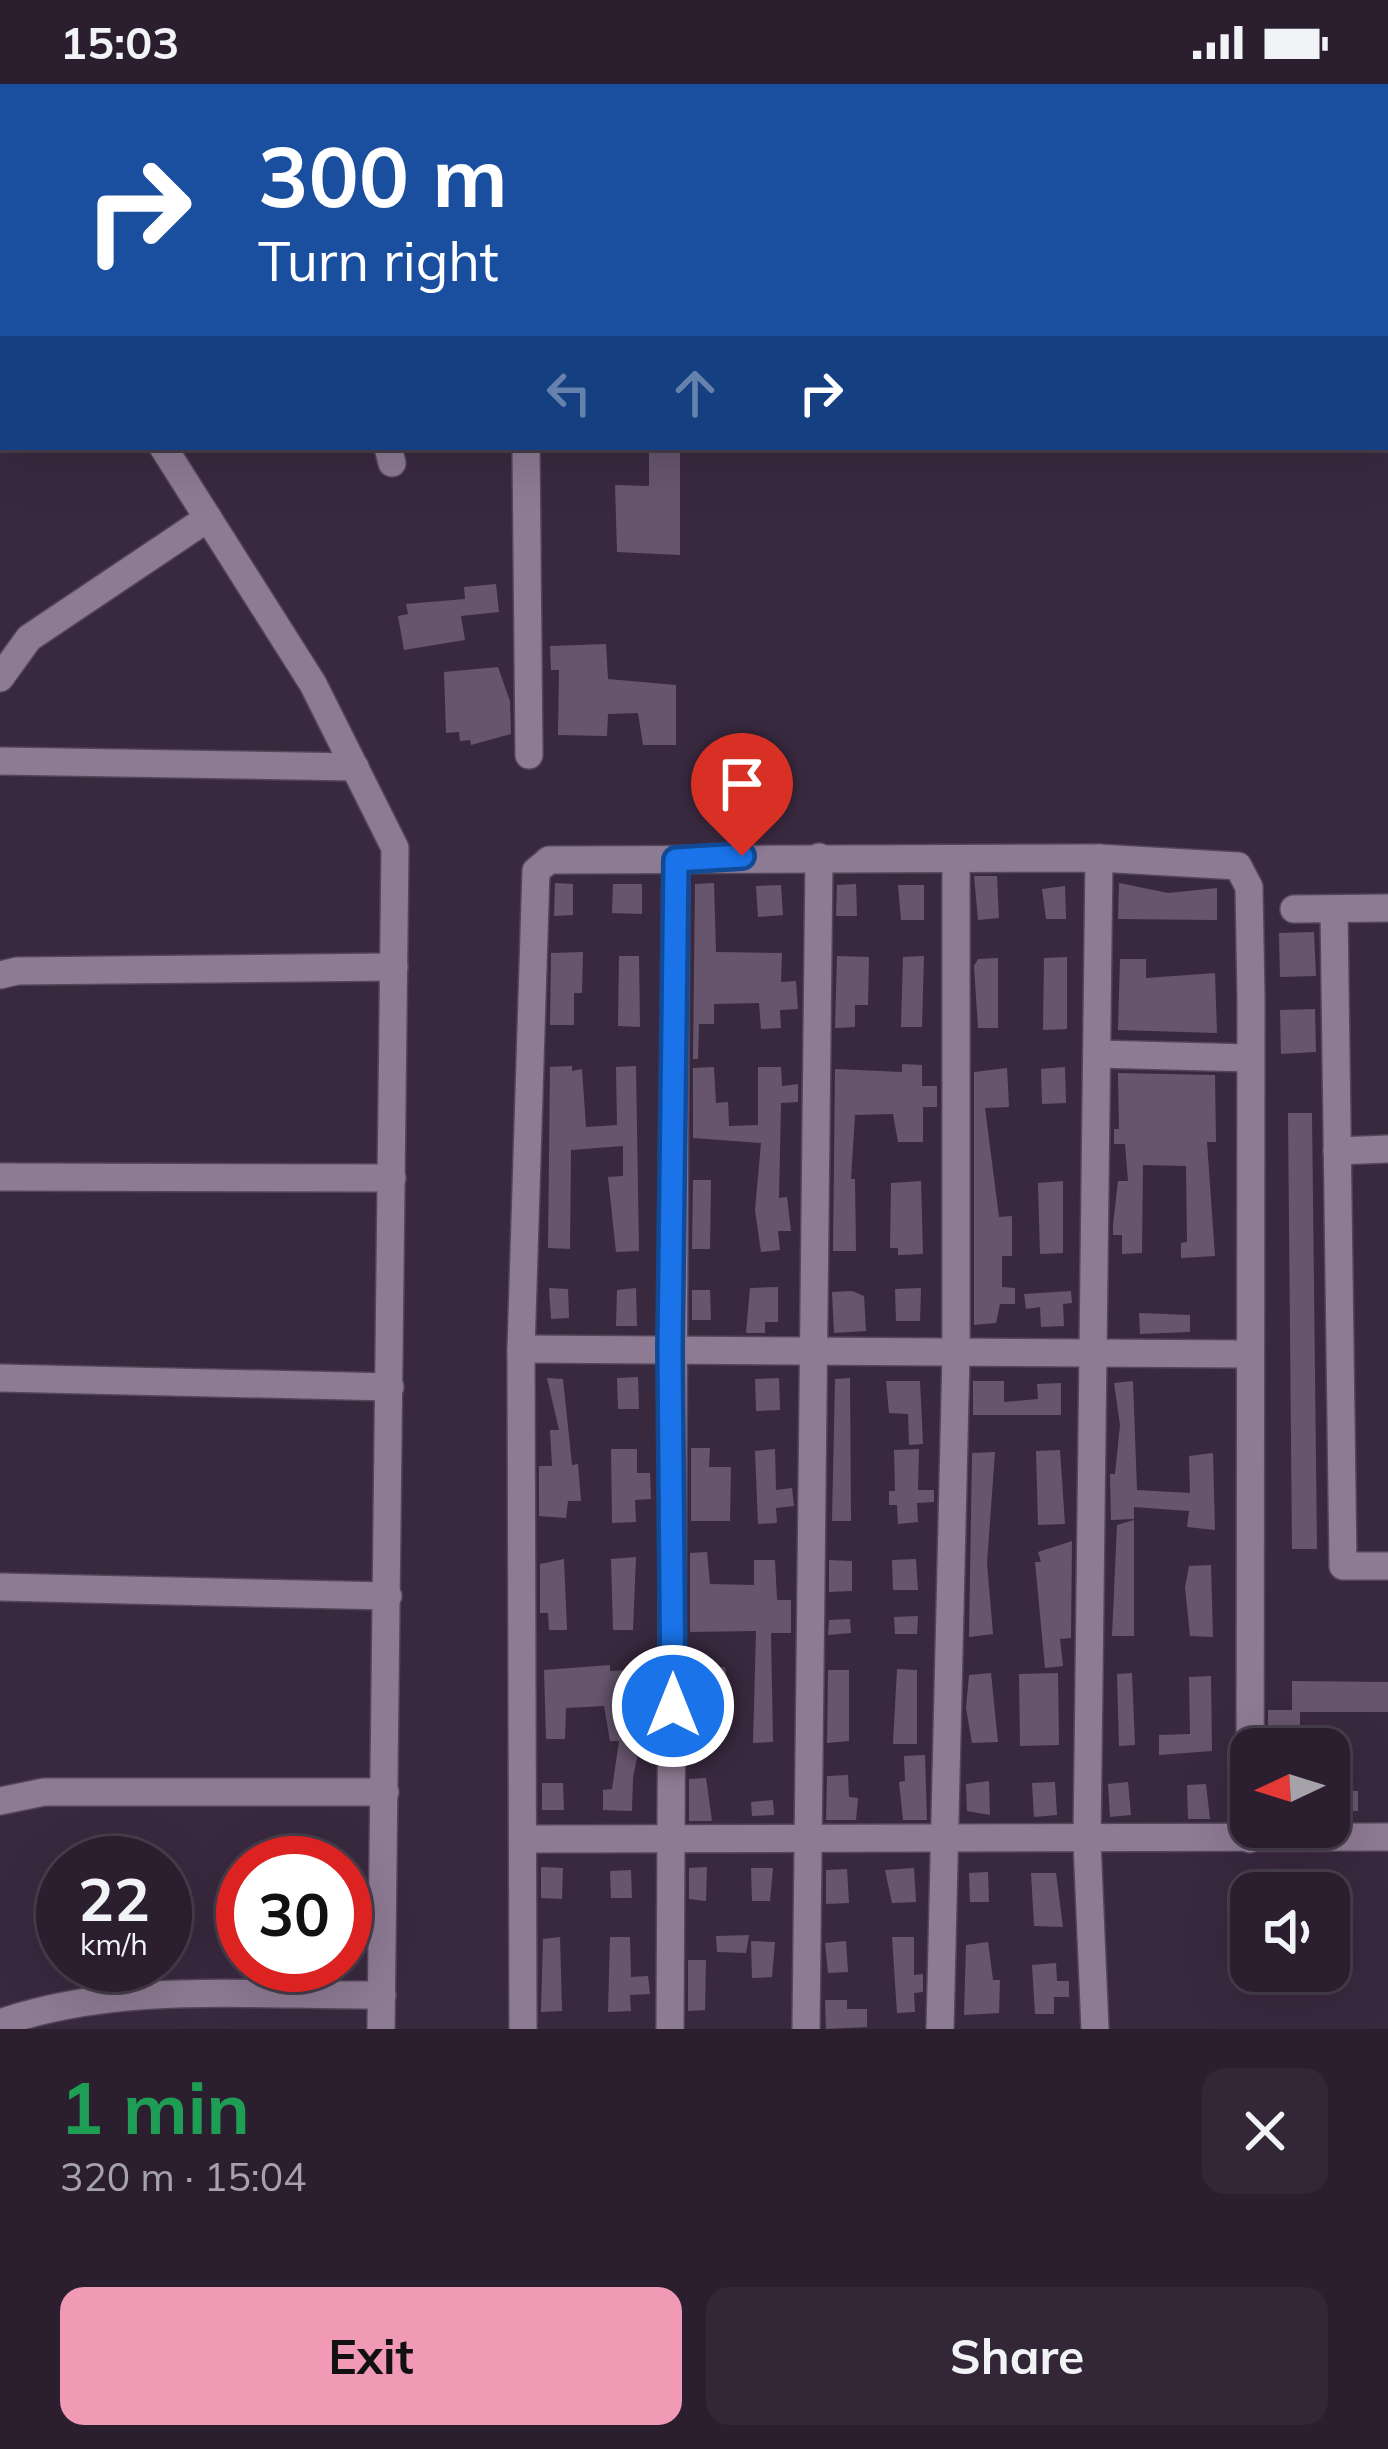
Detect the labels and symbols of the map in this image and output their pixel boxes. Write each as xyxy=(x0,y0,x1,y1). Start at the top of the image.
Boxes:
pin xyxy=(691,733,793,856)
position arrow xyxy=(610,1643,736,1769)
north arrow xyxy=(1230,1728,1350,1848)
speed limit sign: 30 xyxy=(216,1836,372,1992)

